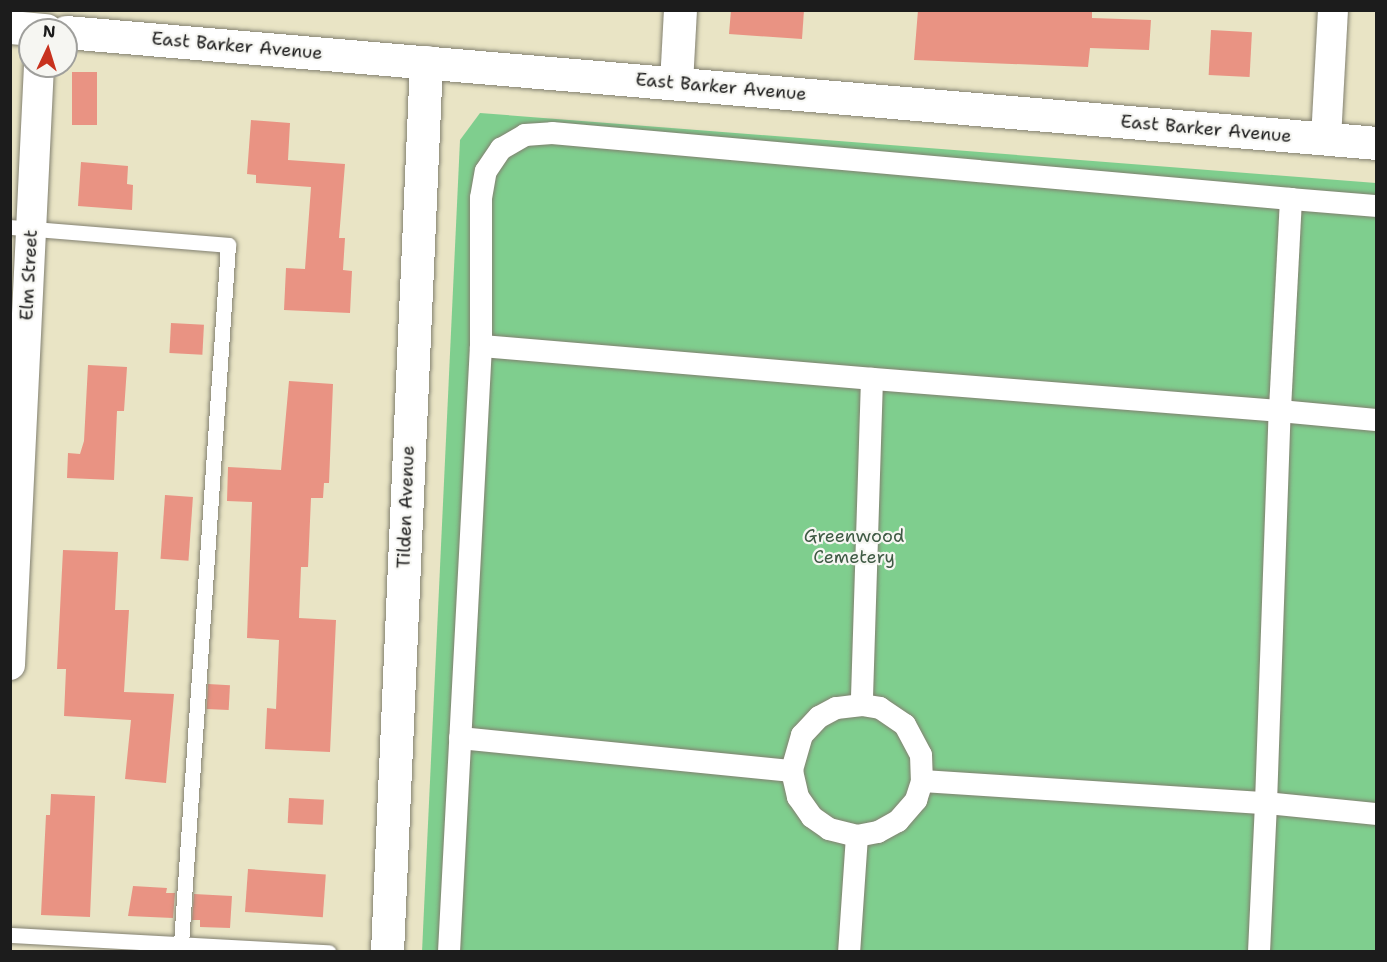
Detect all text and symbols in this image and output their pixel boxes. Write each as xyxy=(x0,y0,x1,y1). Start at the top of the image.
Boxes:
north arrow xyxy=(18,18,78,78)
text: N xyxy=(42,21,56,42)
street label: East Barker Avenue xyxy=(151,28,323,64)
street label: East Barker Avenue xyxy=(635,69,807,105)
street label: East Barker Avenue xyxy=(1120,111,1292,147)
street label: Elm Street xyxy=(16,229,42,321)
street label: Tilden Avenue xyxy=(393,445,419,569)
park label: Greenwood Cemetery xyxy=(804,526,904,568)

